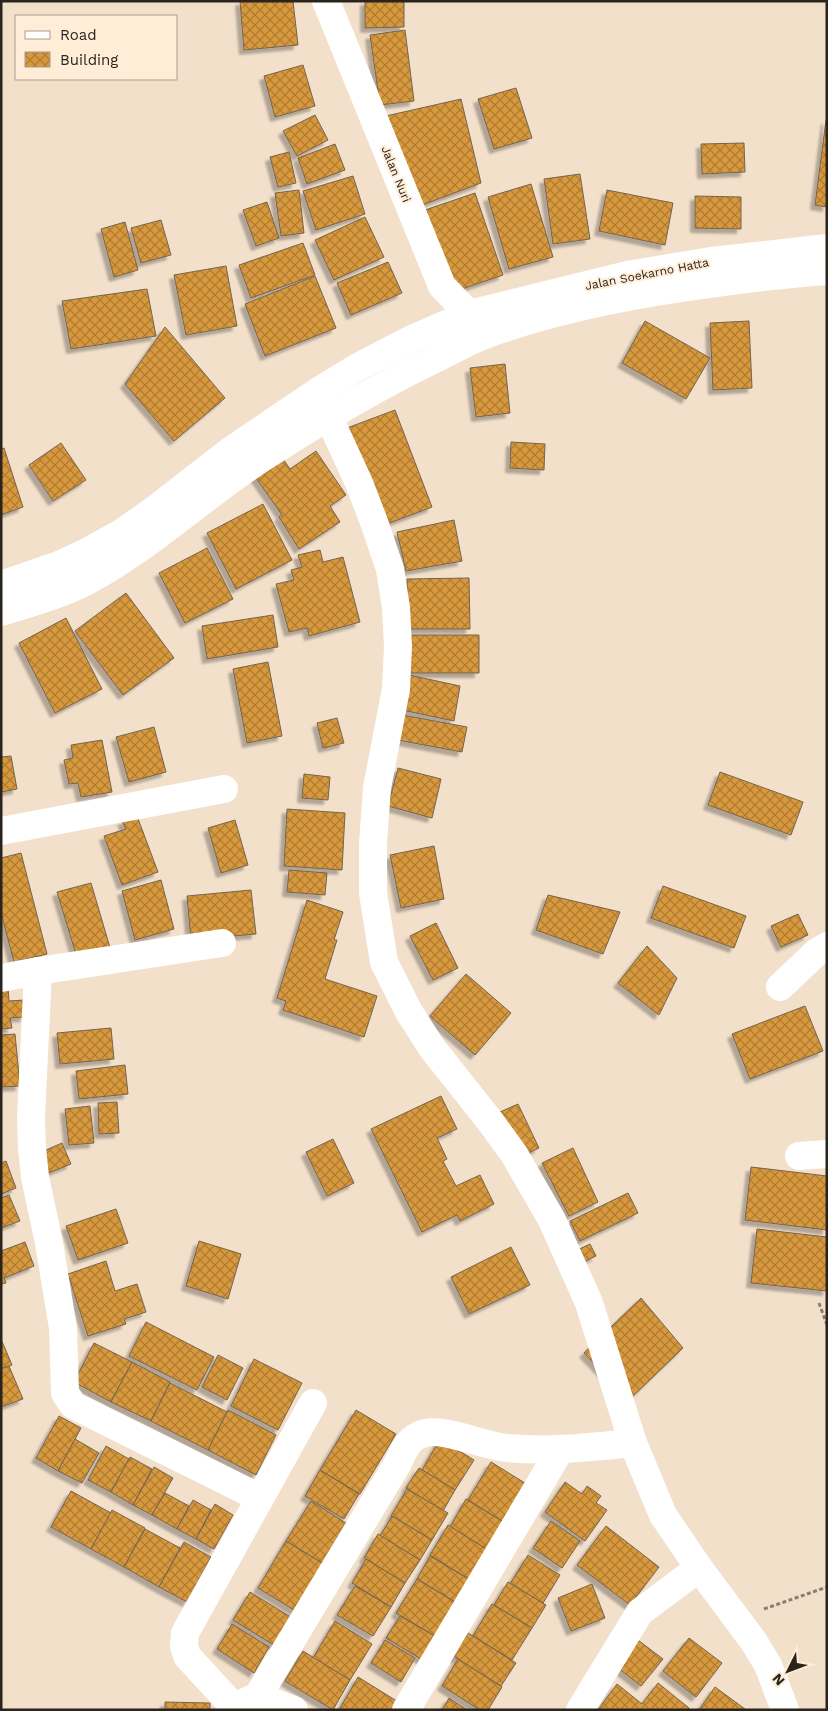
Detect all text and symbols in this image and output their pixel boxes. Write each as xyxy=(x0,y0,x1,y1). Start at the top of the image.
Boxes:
legend xyxy=(15,15,178,80)
text: Road xyxy=(60,26,97,44)
text: Building xyxy=(60,51,118,69)
street label: Jalan Nuri xyxy=(378,144,414,204)
street label: Jalan Soekarno Hatta xyxy=(584,255,710,293)
north arrow xyxy=(763,1646,813,1696)
text: N xyxy=(769,1670,788,1689)

